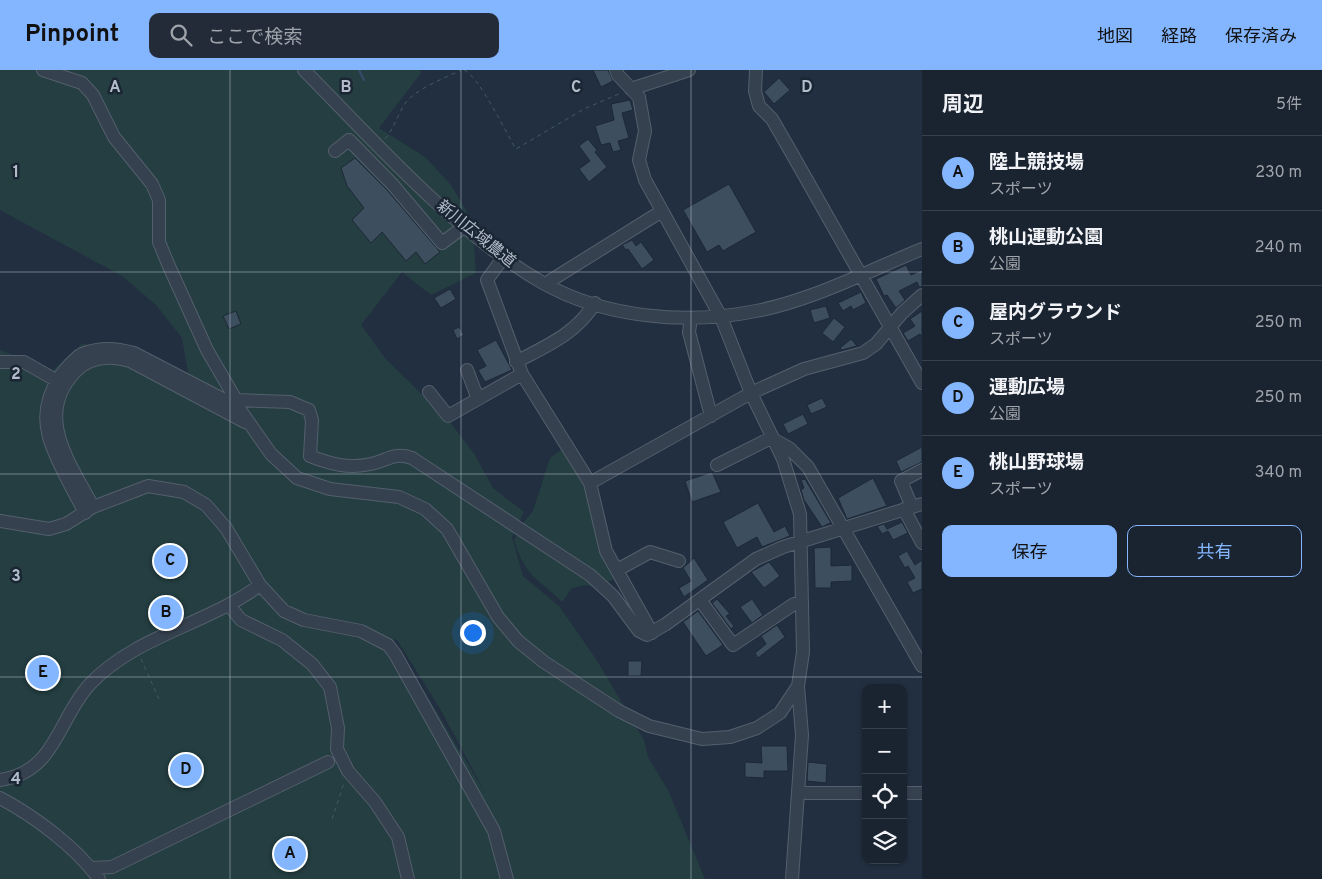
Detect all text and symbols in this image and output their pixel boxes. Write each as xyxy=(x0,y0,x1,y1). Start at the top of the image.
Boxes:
search box xyxy=(149,13,499,58)
text: Pinpoint xyxy=(25,20,119,50)
icon: search xyxy=(167,21,195,49)
text: ここで検索 xyxy=(207,26,302,50)
text: 地図 xyxy=(1097,26,1133,49)
text: 経路 xyxy=(1161,26,1197,49)
text: 保存済み xyxy=(1225,26,1297,49)
text: A xyxy=(109,78,121,98)
text: B xyxy=(340,78,352,98)
text: C xyxy=(571,78,581,98)
text: D xyxy=(801,78,813,98)
text: 周辺 xyxy=(942,92,984,119)
text: 5件 xyxy=(1276,95,1302,115)
text: 陸上競技場 xyxy=(989,151,1084,175)
text: 1 xyxy=(13,163,19,183)
text: A xyxy=(952,163,964,183)
text: 230 m xyxy=(1255,163,1302,183)
text: スポーツ xyxy=(989,180,1053,200)
street label: 新川広域農道 xyxy=(432,197,519,273)
text: 桃山運動公園 xyxy=(989,226,1103,250)
text: B xyxy=(952,238,964,258)
text: 240 m xyxy=(1255,238,1302,258)
text: 公園 xyxy=(989,255,1021,275)
text: 屋内グラウンド xyxy=(989,301,1122,325)
text: C xyxy=(953,313,963,333)
text: 250 m xyxy=(1255,313,1302,333)
text: スポーツ xyxy=(989,330,1053,350)
text: 2 xyxy=(11,365,21,385)
text: 運動広場 xyxy=(989,376,1065,400)
text: D xyxy=(952,388,964,408)
text: 250 m xyxy=(1255,388,1302,408)
text: 公園 xyxy=(989,405,1021,425)
text: 桃山野球場 xyxy=(989,451,1084,475)
text: E xyxy=(953,463,963,483)
text: 340 m xyxy=(1255,463,1302,483)
text: スポーツ xyxy=(989,480,1053,500)
button: 保存 xyxy=(942,525,1117,577)
button: 共有 xyxy=(1127,525,1302,577)
pin: C xyxy=(154,542,186,580)
text: 3 xyxy=(11,567,21,587)
pin: B xyxy=(150,594,182,632)
your location xyxy=(460,620,486,646)
pin: E xyxy=(27,654,59,692)
map controls xyxy=(862,684,907,864)
button: + xyxy=(862,684,907,729)
button: − xyxy=(862,729,907,774)
pin: D xyxy=(170,751,202,789)
text: 4 xyxy=(11,770,21,790)
button: locate xyxy=(862,774,907,819)
button: layers xyxy=(862,819,907,864)
pin: A xyxy=(274,835,306,873)

